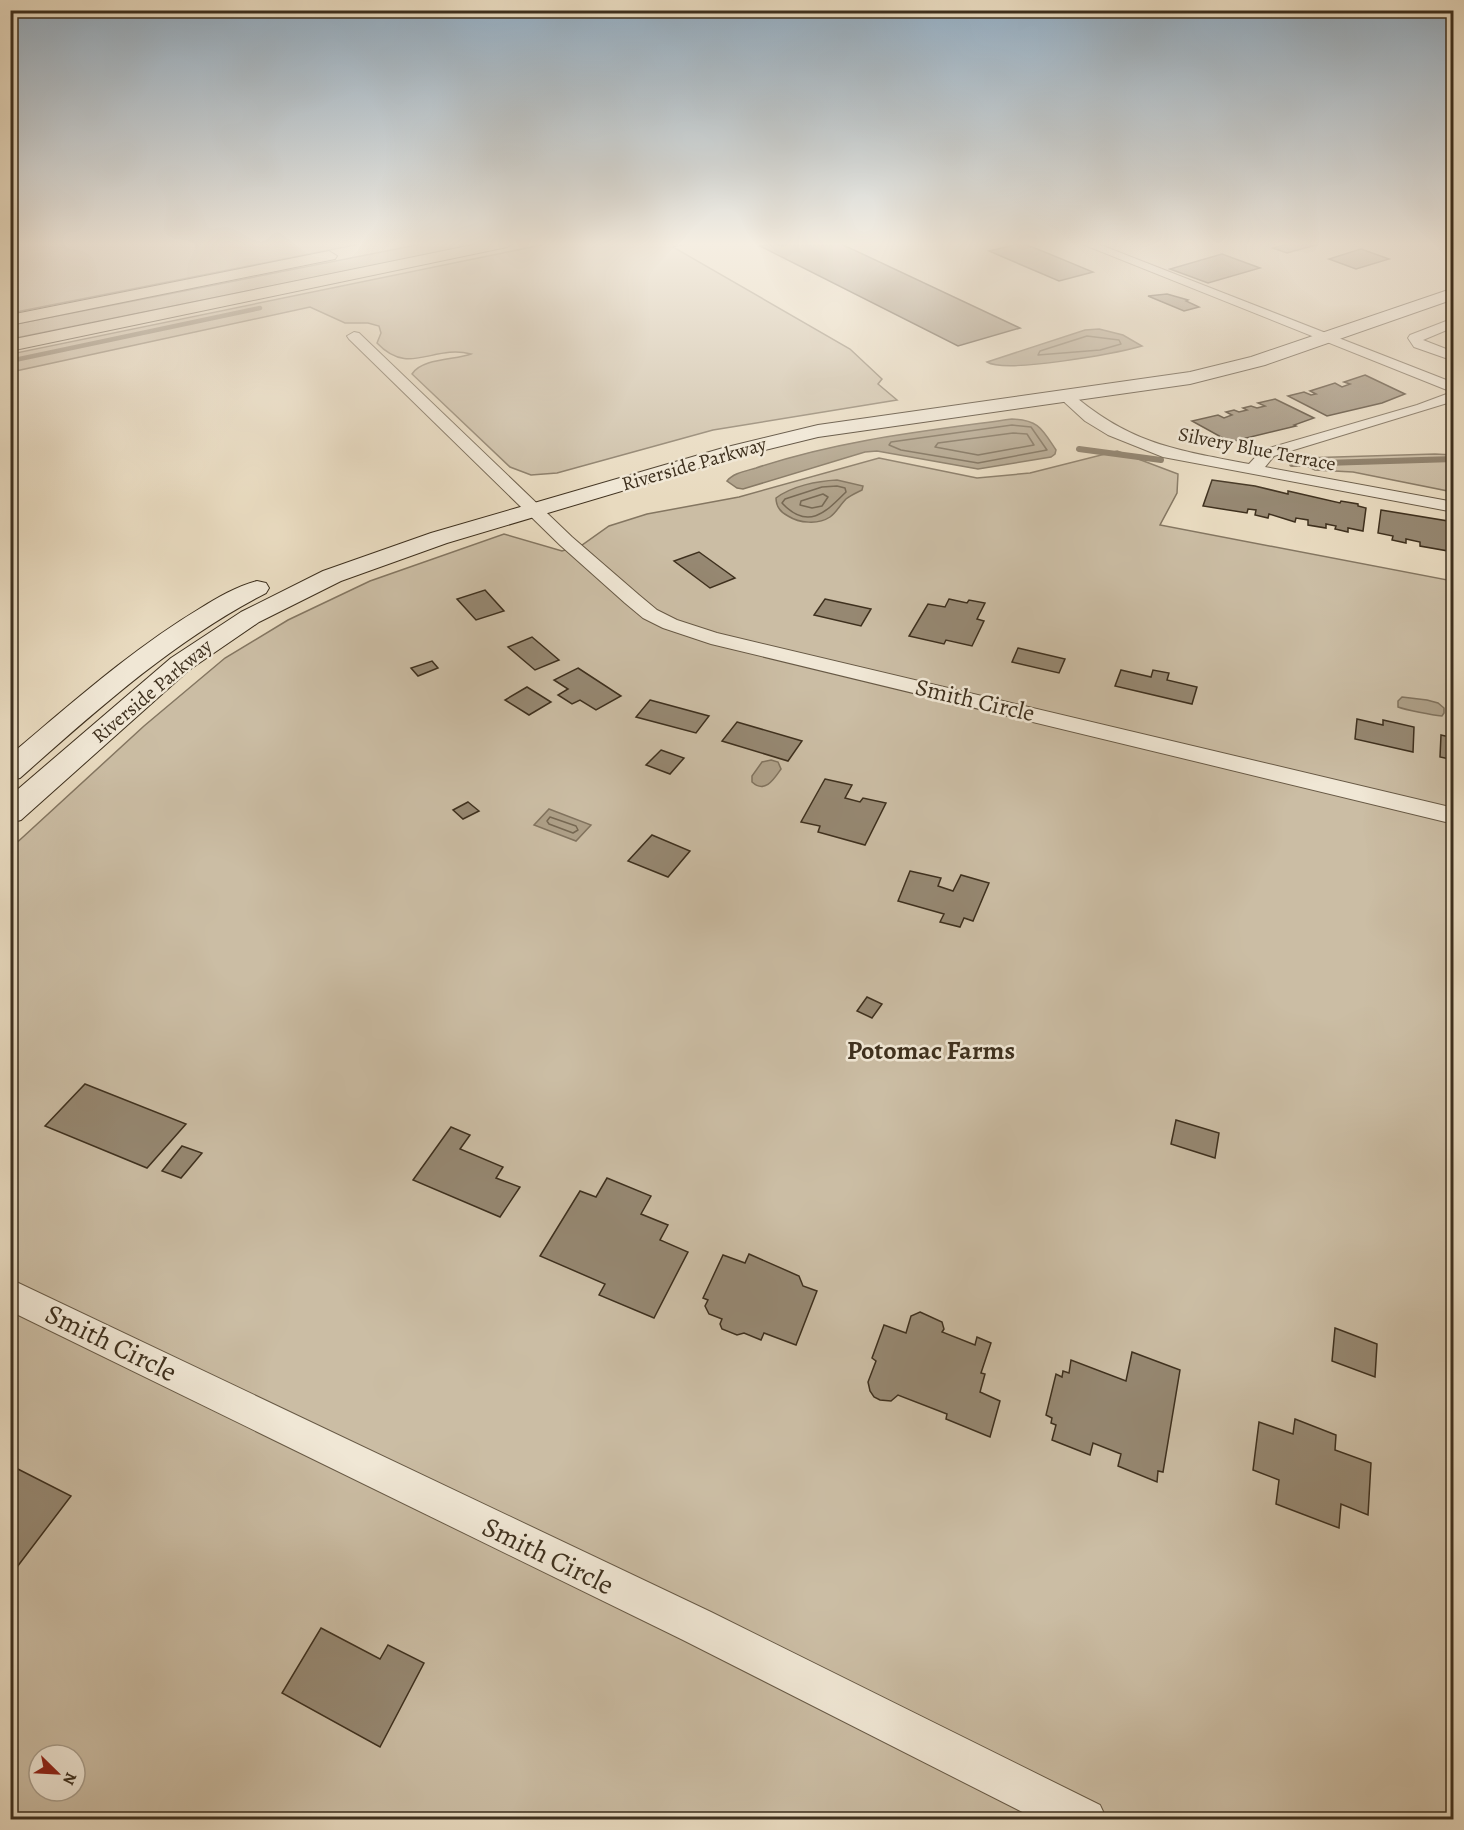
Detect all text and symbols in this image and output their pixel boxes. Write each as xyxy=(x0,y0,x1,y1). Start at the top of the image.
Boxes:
street label: Silvery Blue Terrace xyxy=(1176,420,1338,478)
street label: Riverside Parkway xyxy=(618,430,771,498)
street label: Riverside Parkway xyxy=(86,632,219,749)
street label: Smith Circle xyxy=(912,671,1038,729)
district label: Potomac Farms xyxy=(847,1033,1015,1068)
street label: Smith Circle xyxy=(39,1295,183,1391)
street label: Smith Circle xyxy=(476,1508,620,1604)
north arrow xyxy=(27,1743,87,1803)
text: N xyxy=(57,1769,82,1789)

